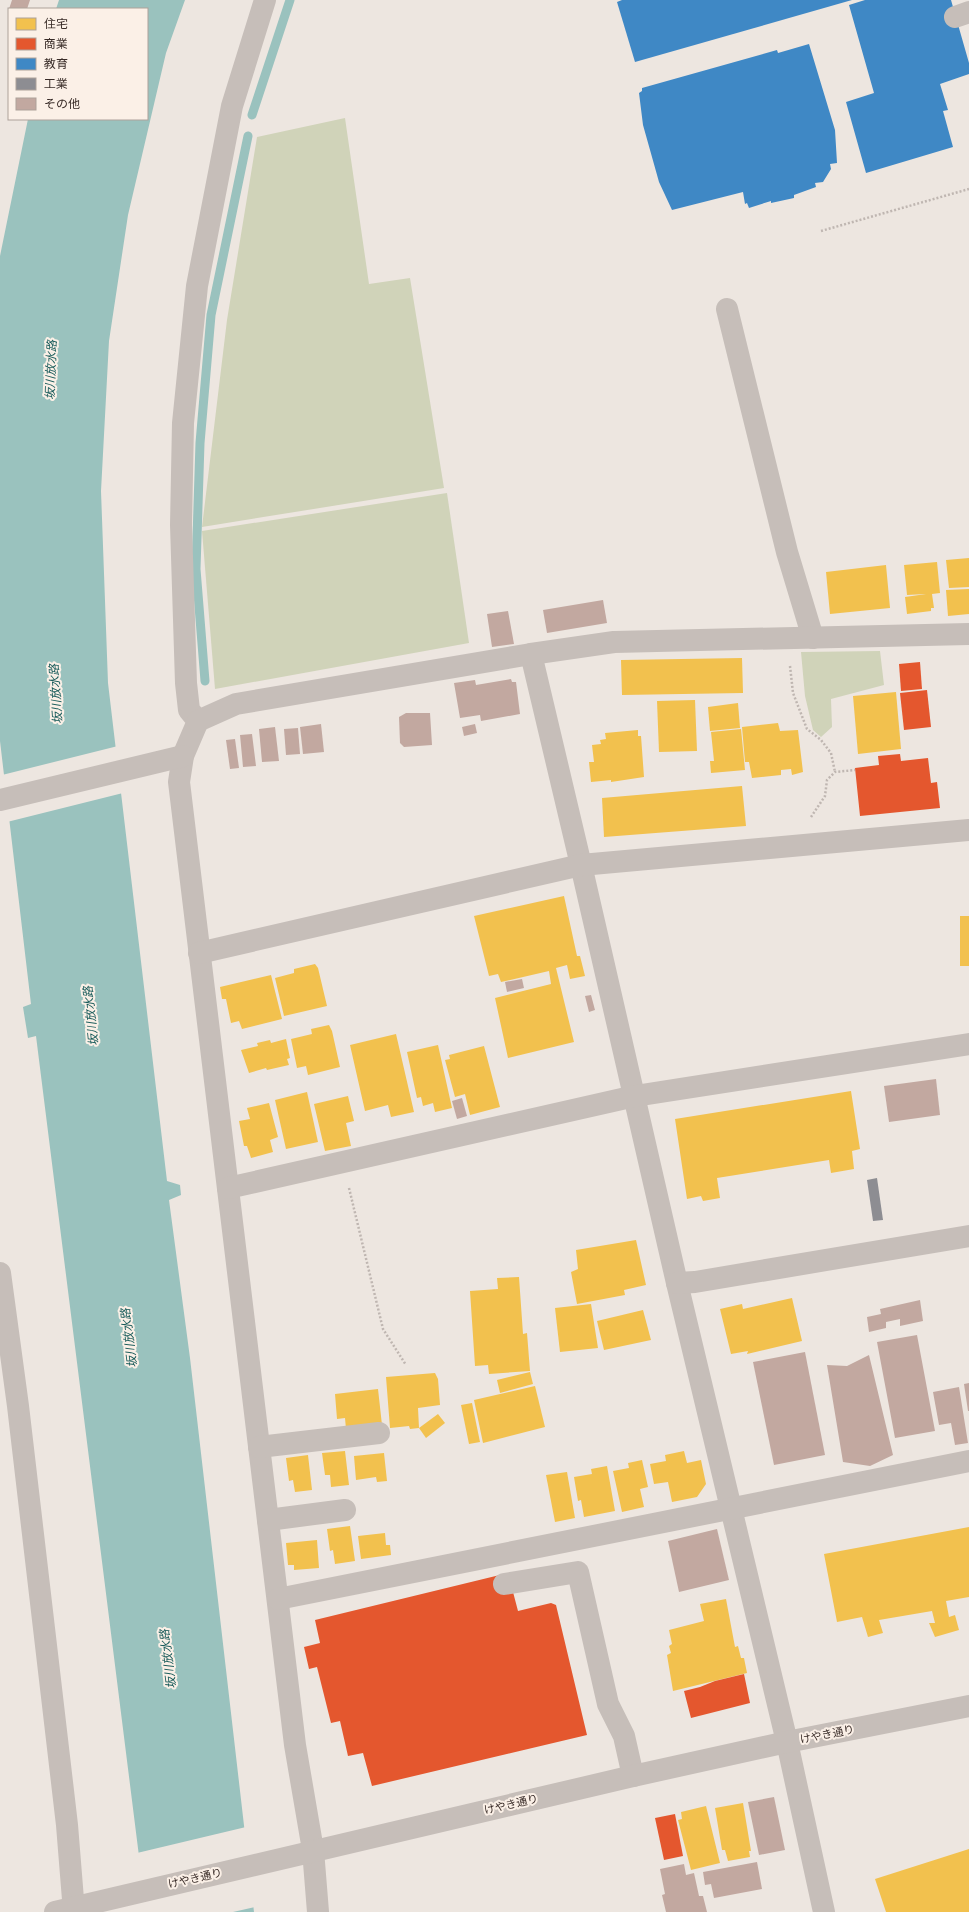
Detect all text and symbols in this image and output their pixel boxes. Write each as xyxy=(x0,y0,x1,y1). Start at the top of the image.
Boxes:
legend xyxy=(8,8,148,120)
text: 住宅 xyxy=(44,16,68,31)
text: 商業 xyxy=(44,36,68,51)
text: 教育 xyxy=(44,56,68,71)
text: 工業 xyxy=(44,76,68,91)
text: その他 xyxy=(44,96,80,111)
water label: 坂川放水路 xyxy=(42,339,59,400)
water label: 坂川放水路 xyxy=(46,663,65,724)
water label: 坂川放水路 xyxy=(80,984,101,1047)
water label: 坂川放水路 xyxy=(117,1306,140,1369)
water label: 坂川放水路 xyxy=(156,1627,179,1690)
street label: けやき通り xyxy=(799,1722,855,1746)
street label: けやき通り xyxy=(483,1791,539,1817)
street label: けやき通り xyxy=(167,1865,223,1891)

